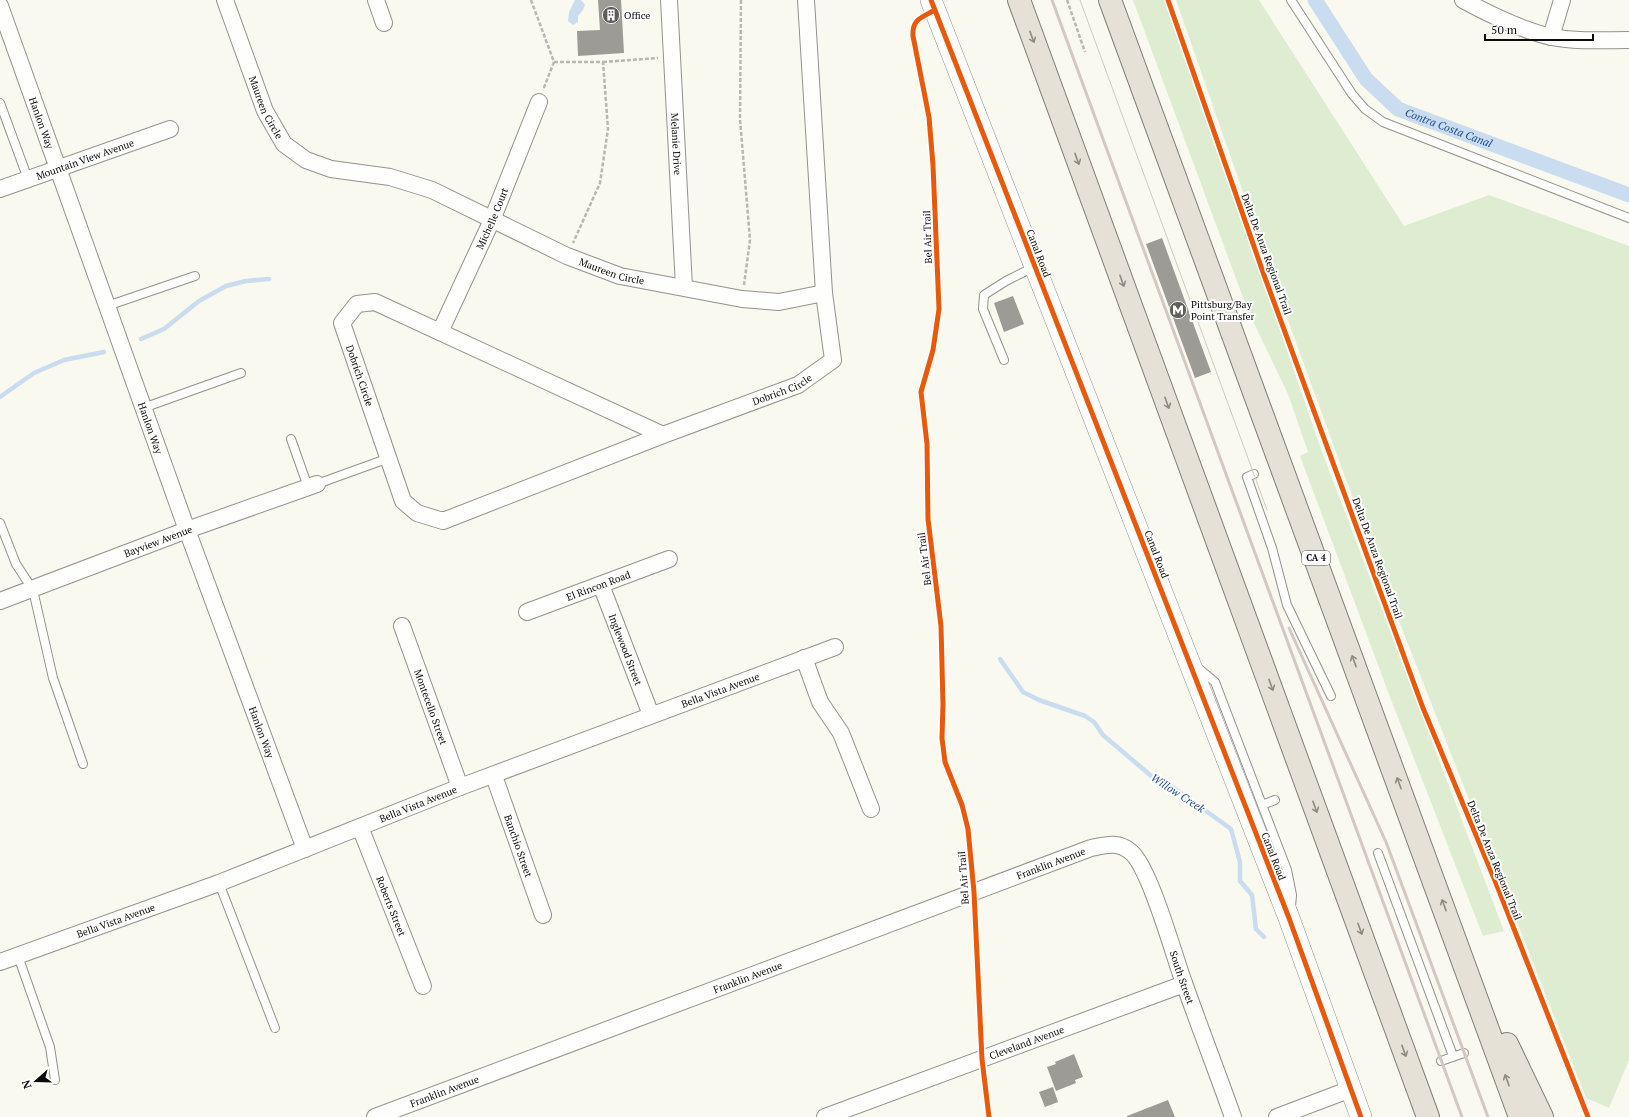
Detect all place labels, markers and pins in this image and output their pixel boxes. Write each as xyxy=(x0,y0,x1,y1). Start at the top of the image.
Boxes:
building icon: Office xyxy=(601,5,621,25)
place label: Office xyxy=(624,9,650,22)
place label: Pittsburg/Bay Point Transfer xyxy=(1191,298,1255,323)
metro station icon: Pittsburg/Bay Point Transfer xyxy=(1168,300,1188,320)

